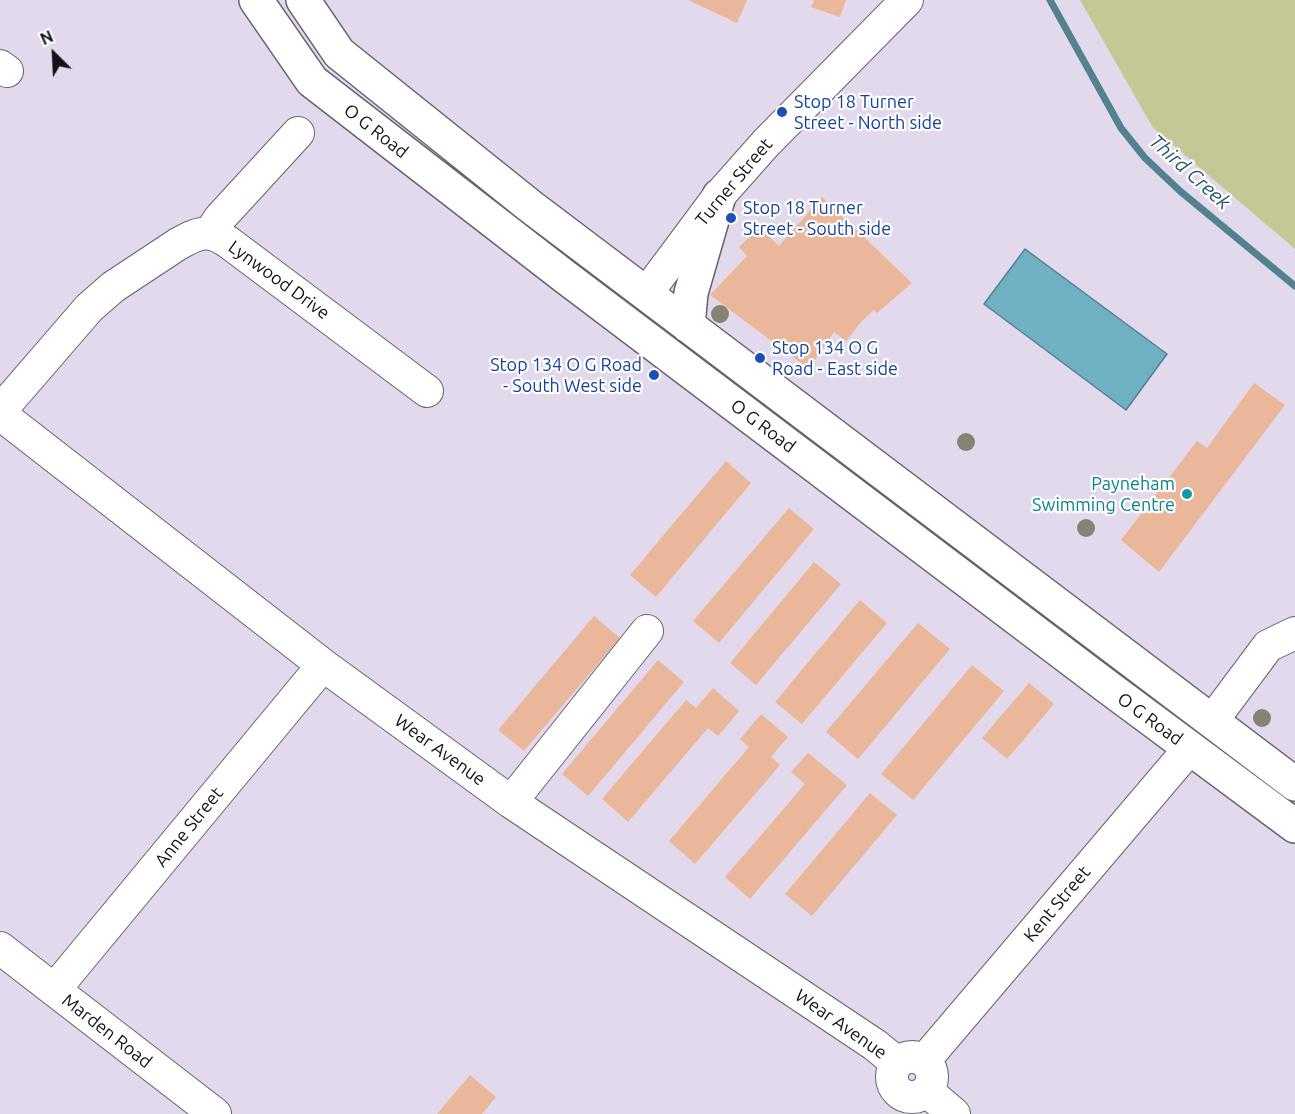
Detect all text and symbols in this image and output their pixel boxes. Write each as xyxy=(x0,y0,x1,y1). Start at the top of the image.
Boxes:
north arrow xyxy=(24,24,84,84)
text: N xyxy=(38,27,56,48)
place label: Stop 18 Turner Street - North side xyxy=(794,91,942,134)
street label: O G Road xyxy=(340,99,412,163)
marker: Stop 18 Turner Street - North side xyxy=(775,105,789,119)
water label: Third Creek xyxy=(1144,129,1236,215)
street label: Turner Street xyxy=(691,134,777,230)
place label: Stop 18 Turner Street - South side xyxy=(743,197,891,240)
marker: Stop 18 Turner Street - South side xyxy=(724,211,738,225)
street label: Lynwood Drive xyxy=(224,236,334,324)
place label: Stop 134 O G Road - East side xyxy=(772,337,898,380)
marker: Stop 134 O G Road - East side xyxy=(753,351,767,365)
place label: Stop 134 O G Road - South West side xyxy=(490,354,642,397)
marker: Stop 134 O G Road - South West side xyxy=(647,368,661,382)
street label: O G Road xyxy=(726,395,800,457)
place label: Payneham Swimming Centre xyxy=(1032,473,1175,516)
marker: Payneham Swimming Centre xyxy=(1180,487,1194,501)
street label: O G Road xyxy=(1113,688,1187,750)
street label: Wear Avenue xyxy=(390,710,490,790)
street label: Anne Street xyxy=(150,783,228,871)
street label: Kent Street xyxy=(1019,862,1095,946)
street label: Wear Avenue xyxy=(791,984,891,1064)
street label: Marden Road xyxy=(58,989,156,1073)

